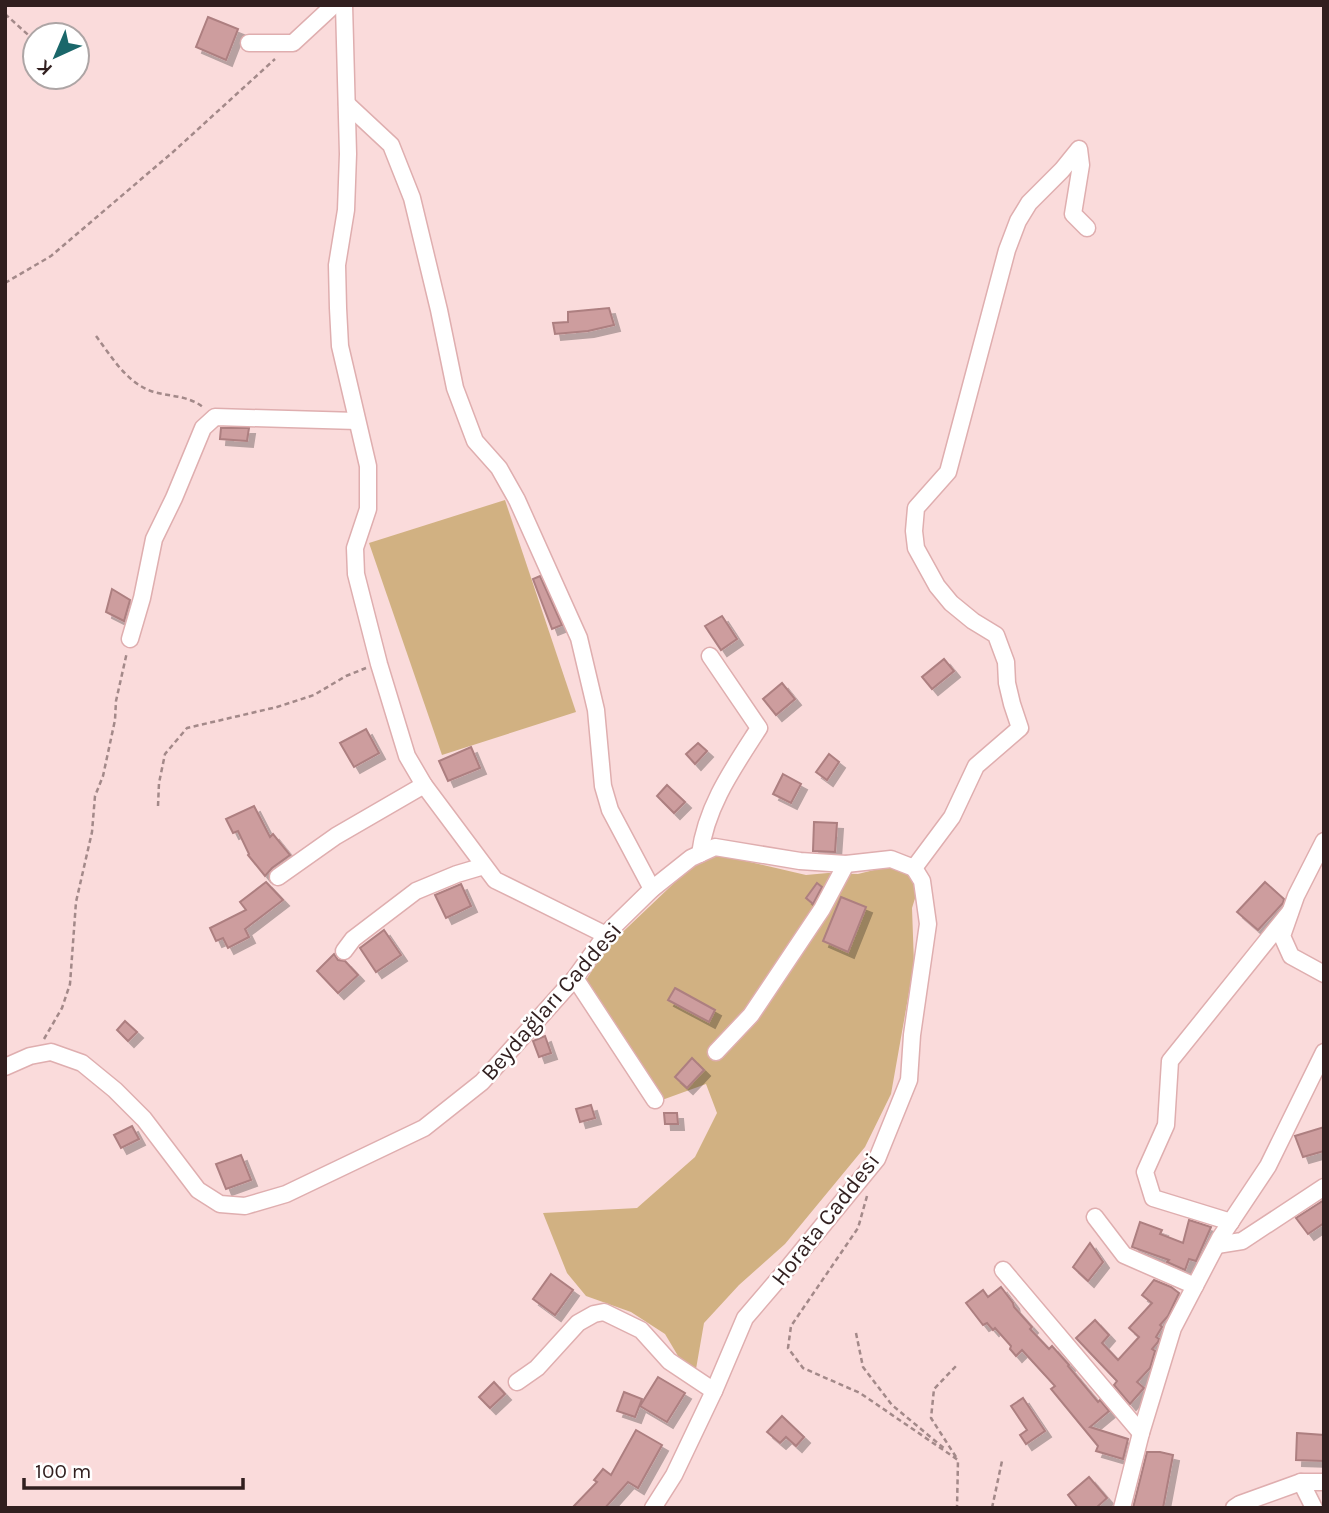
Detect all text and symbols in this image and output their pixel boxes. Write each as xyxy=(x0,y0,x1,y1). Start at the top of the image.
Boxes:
north arrow xyxy=(21,21,91,91)
text: K xyxy=(32,55,57,80)
street label: Beydağları Caddesi xyxy=(475,917,627,1086)
street label: Horata Caddesi xyxy=(765,1148,885,1291)
scale bar xyxy=(24,1446,243,1490)
text: 100 m xyxy=(35,1459,92,1483)

